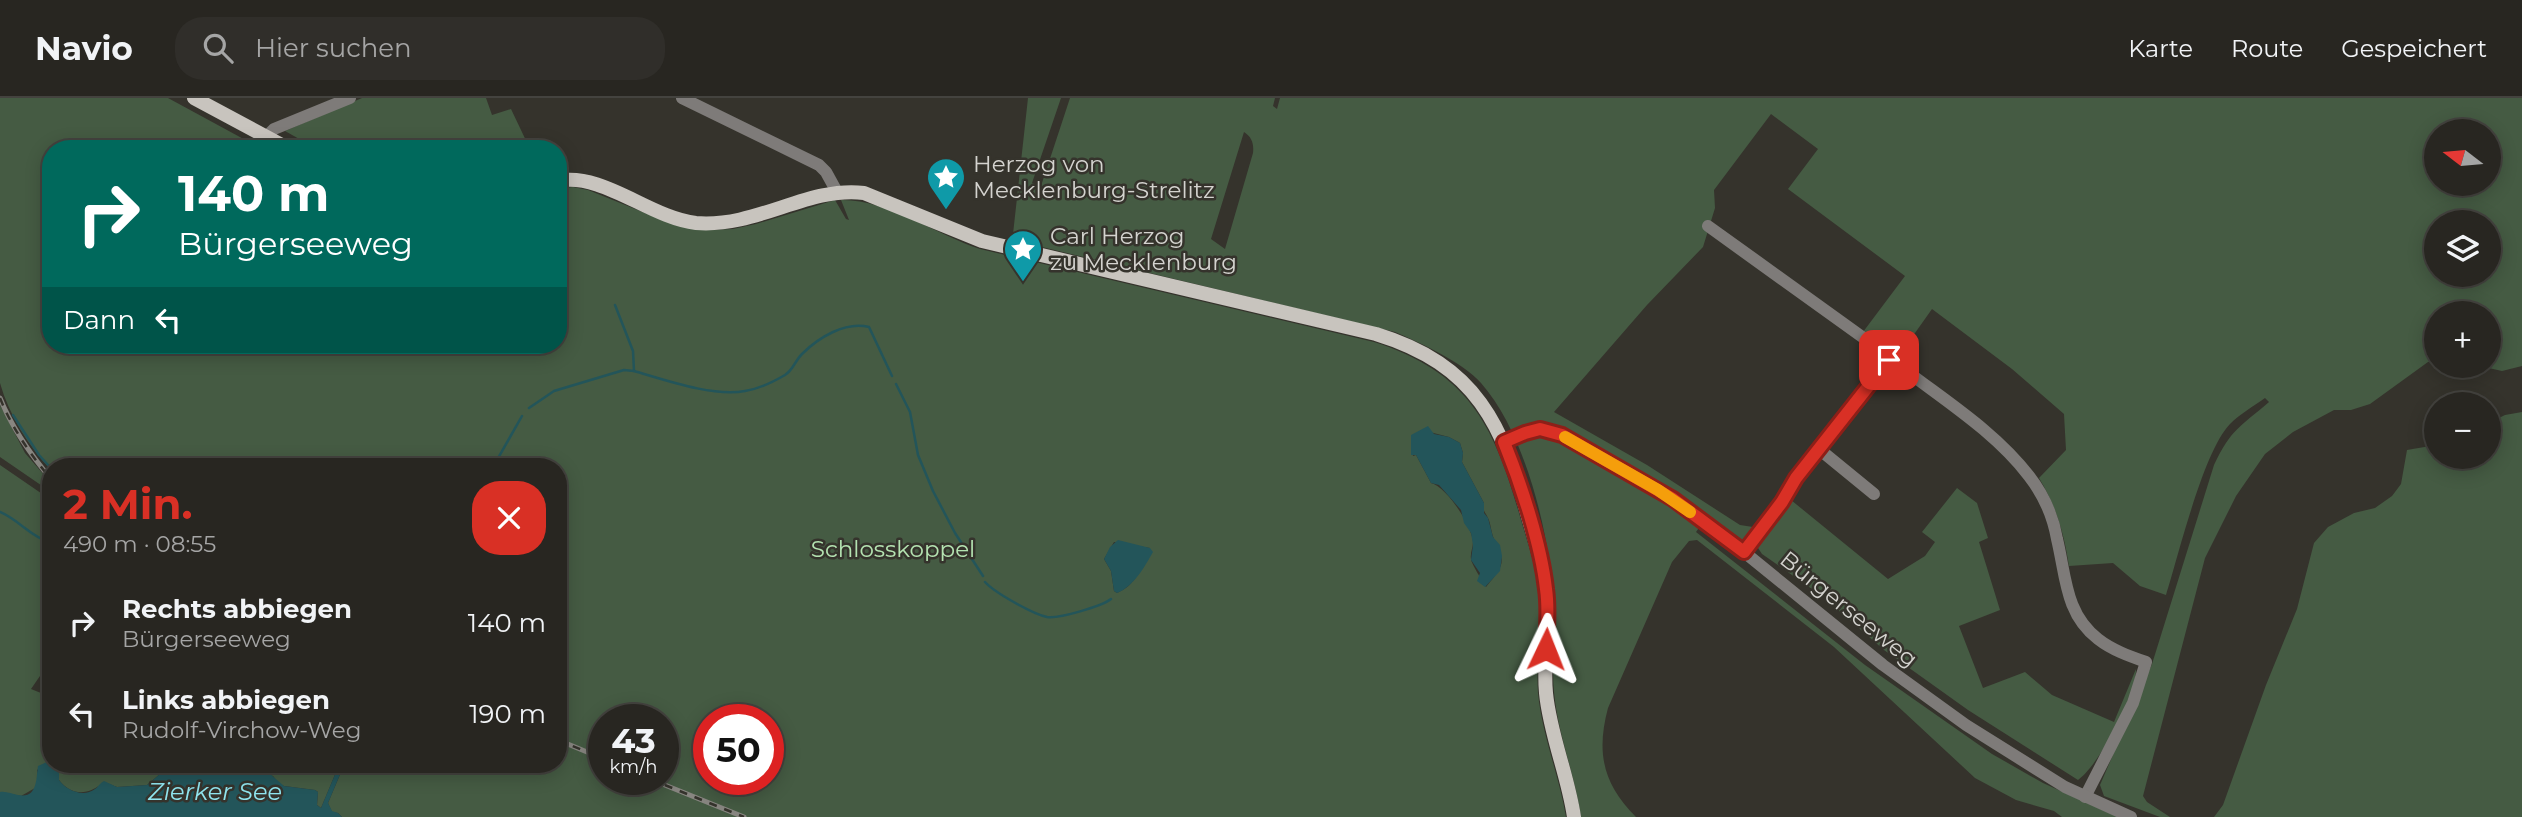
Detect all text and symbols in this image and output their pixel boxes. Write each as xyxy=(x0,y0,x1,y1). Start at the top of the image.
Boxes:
search box xyxy=(175,17,665,80)
text: Navio xyxy=(35,28,133,68)
icon: search xyxy=(199,29,237,67)
text: Hier suchen xyxy=(255,32,412,64)
text: Karte xyxy=(2128,34,2193,63)
text: Route xyxy=(2231,34,2303,63)
text: Gespeichert xyxy=(2341,34,2487,63)
north arrow xyxy=(2424,119,2501,196)
map controls xyxy=(2424,119,2501,469)
place label: Herzog von Mecklenburg-Strelitz xyxy=(973,150,1215,204)
place icon: Herzog von Mecklenburg-Strelitz xyxy=(925,156,967,211)
text: 140 m xyxy=(178,164,330,223)
icon: right xyxy=(63,168,154,259)
button: layers xyxy=(2424,210,2501,287)
place label: Carl Herzog zu Mecklenburg xyxy=(1050,222,1237,276)
text: Bürgerseeweg xyxy=(178,224,413,263)
place icon: Carl Herzog zu Mecklenburg xyxy=(1002,228,1044,283)
icon: left xyxy=(149,301,187,339)
button: + xyxy=(2424,301,2501,378)
text: Dann xyxy=(63,304,135,336)
pin xyxy=(1859,330,1919,390)
icon: arrive xyxy=(1870,341,1908,379)
button: − xyxy=(2424,392,2501,469)
text: 2 Min. xyxy=(63,478,192,530)
button: close xyxy=(472,481,546,555)
text: 490 m · 08:55 xyxy=(63,530,216,558)
park label: Schlosskoppel xyxy=(811,535,975,563)
street label: Bürgerseeweg xyxy=(1775,545,1923,673)
text: Rechts abbiegen xyxy=(122,593,352,625)
icon: right xyxy=(63,604,101,642)
text: 140 m xyxy=(468,607,546,639)
position arrow xyxy=(1509,612,1583,686)
text: Bürgerseeweg xyxy=(122,625,291,653)
text: Links abbiegen xyxy=(122,684,330,716)
icon: left xyxy=(63,695,101,733)
text: 190 m xyxy=(469,698,546,730)
speed limit sign: 50 xyxy=(693,704,784,795)
text: Rudolf-Virchow-Weg xyxy=(122,716,361,744)
text: 43 xyxy=(611,719,656,762)
text: km/h xyxy=(609,756,658,778)
water label: Zierker See xyxy=(147,777,282,806)

